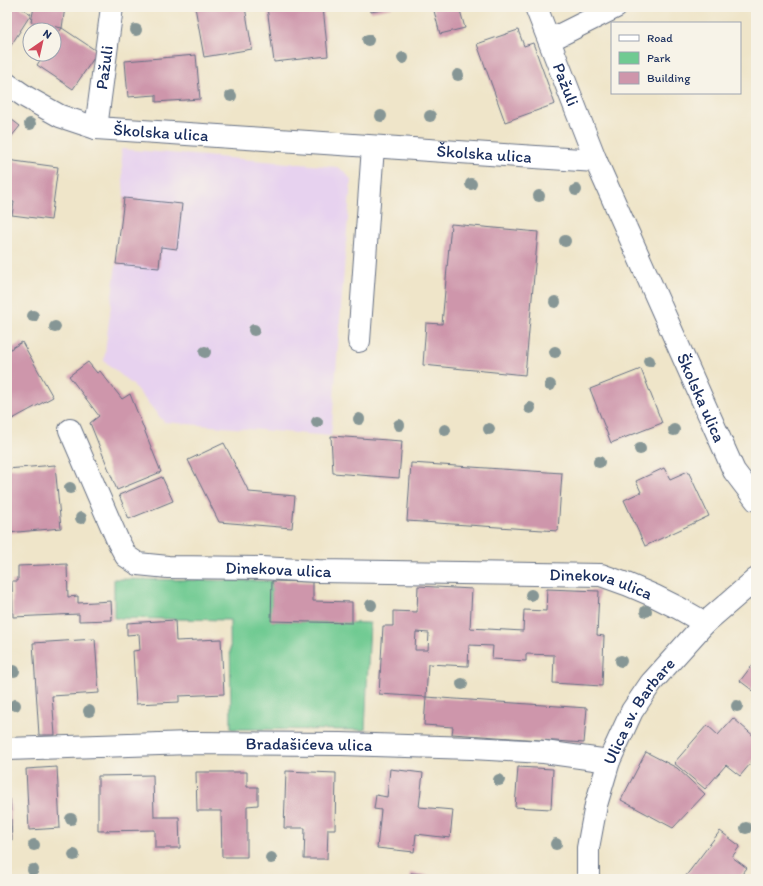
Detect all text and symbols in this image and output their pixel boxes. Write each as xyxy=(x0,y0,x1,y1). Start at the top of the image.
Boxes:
north arrow xyxy=(22,22,62,62)
legend xyxy=(611,22,741,94)
text: N xyxy=(41,27,54,42)
text: Road xyxy=(647,31,673,45)
street label: Pažuli xyxy=(91,44,117,91)
text: Park xyxy=(647,51,671,65)
street label: Pažuli xyxy=(549,60,584,109)
text: Building xyxy=(647,71,691,85)
street label: Školska ulica xyxy=(113,119,209,145)
street label: Školska ulica xyxy=(436,141,532,167)
street label: Školska ulica xyxy=(673,350,730,445)
street label: Dinekova ulica xyxy=(225,558,332,581)
street label: Dinekova ulica xyxy=(549,564,656,604)
street label: Ulica sv. Barbare xyxy=(599,653,679,768)
street label: Bradašićeva ulica xyxy=(245,733,373,755)

